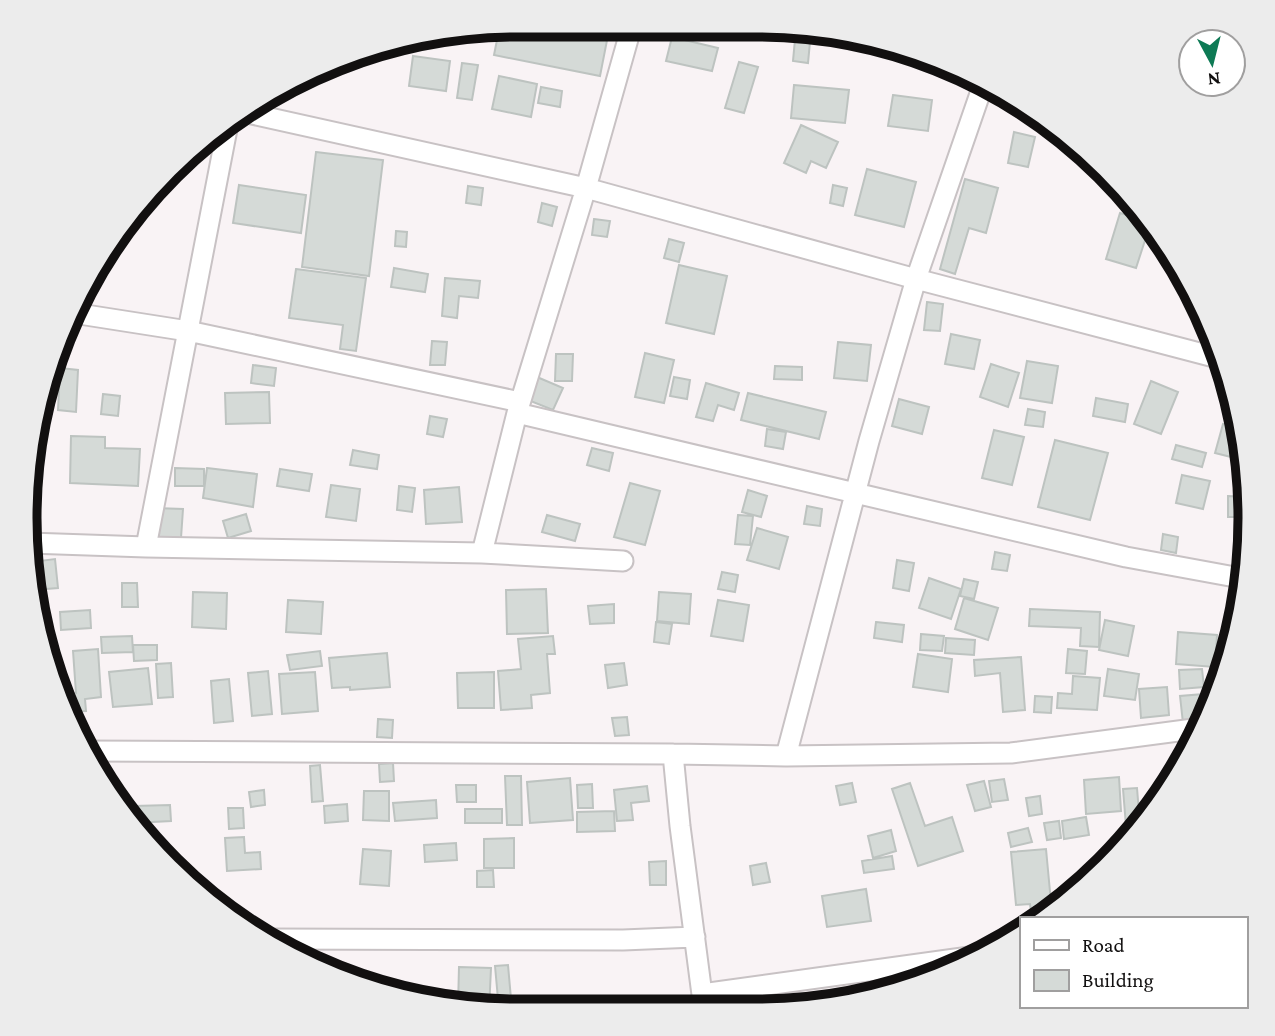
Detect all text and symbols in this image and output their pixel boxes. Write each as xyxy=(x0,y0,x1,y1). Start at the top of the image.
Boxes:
north arrow xyxy=(1177,28,1247,98)
text: N xyxy=(1206,68,1222,91)
legend xyxy=(1020,917,1247,1008)
text: Road xyxy=(1082,933,1125,957)
text: Building xyxy=(1082,968,1154,992)

